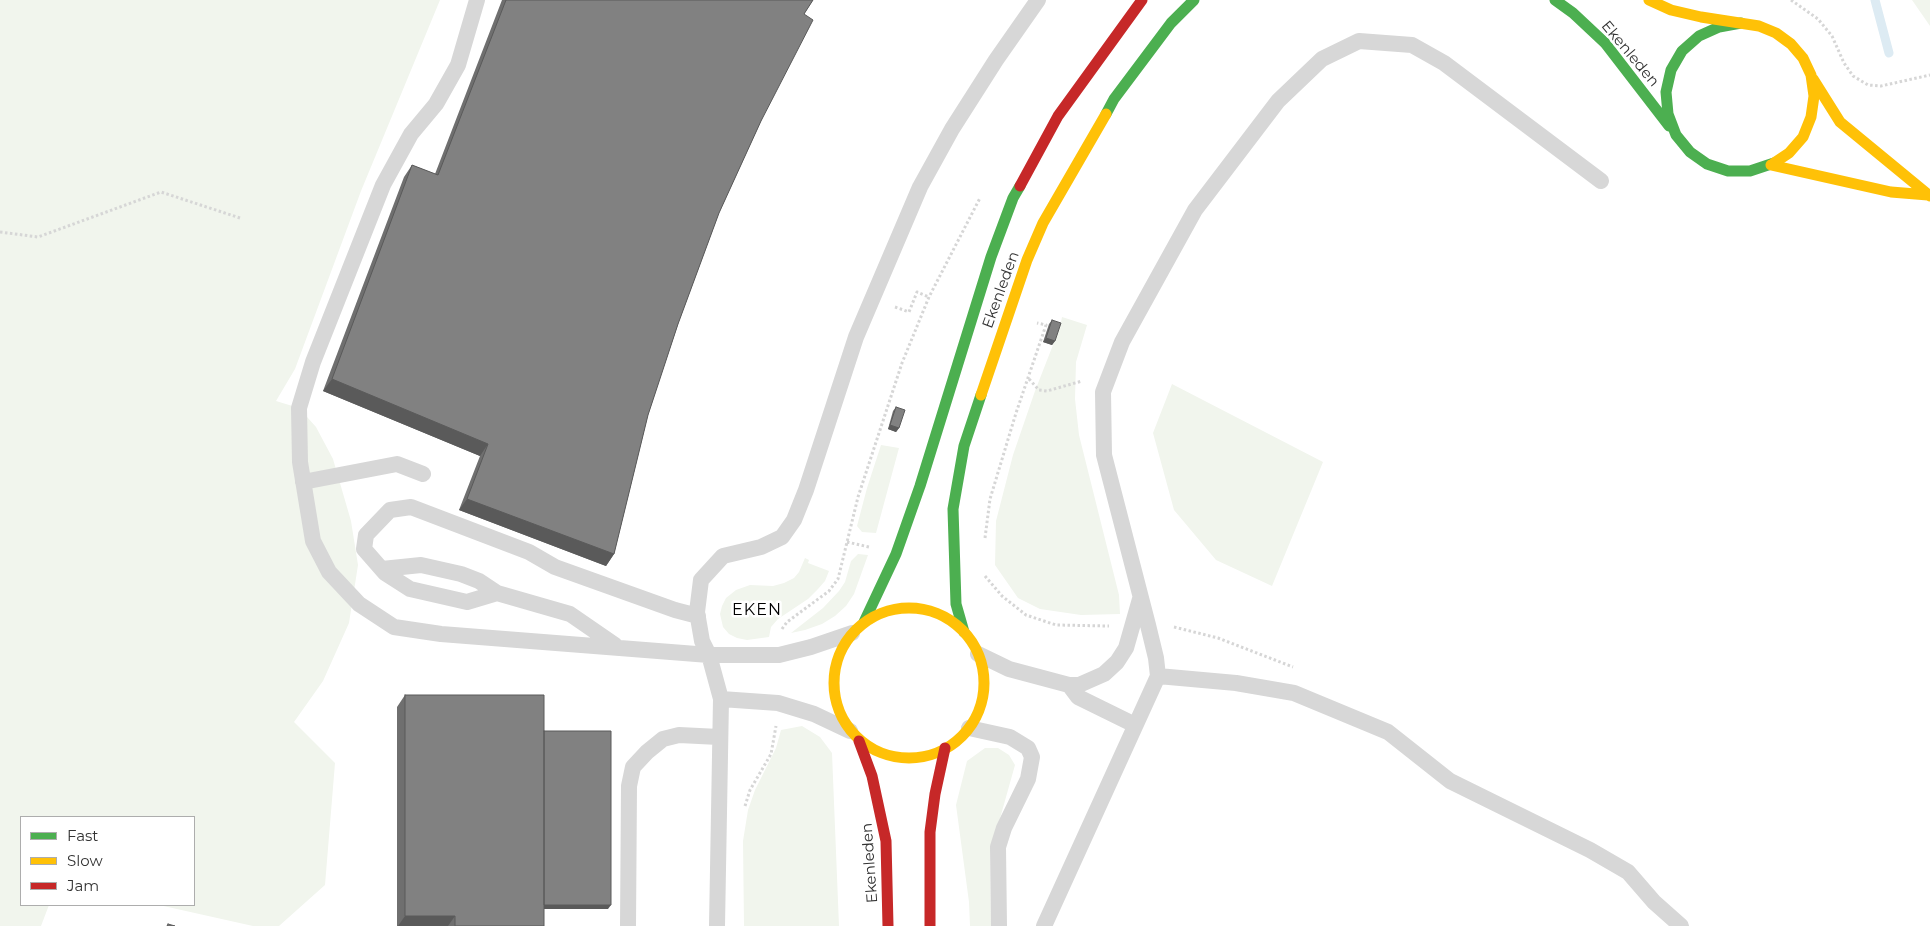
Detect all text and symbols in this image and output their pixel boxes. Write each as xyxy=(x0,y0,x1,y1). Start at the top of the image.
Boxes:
street label: Ekenleden xyxy=(1597,17,1663,91)
street label: Ekenleden xyxy=(979,249,1023,331)
district label: EKEN xyxy=(732,600,782,620)
legend xyxy=(20,816,195,906)
street label: Ekenleden xyxy=(858,822,882,904)
text: Fast xyxy=(67,826,98,845)
text: Slow xyxy=(67,851,103,870)
text: Jam xyxy=(67,876,99,895)

